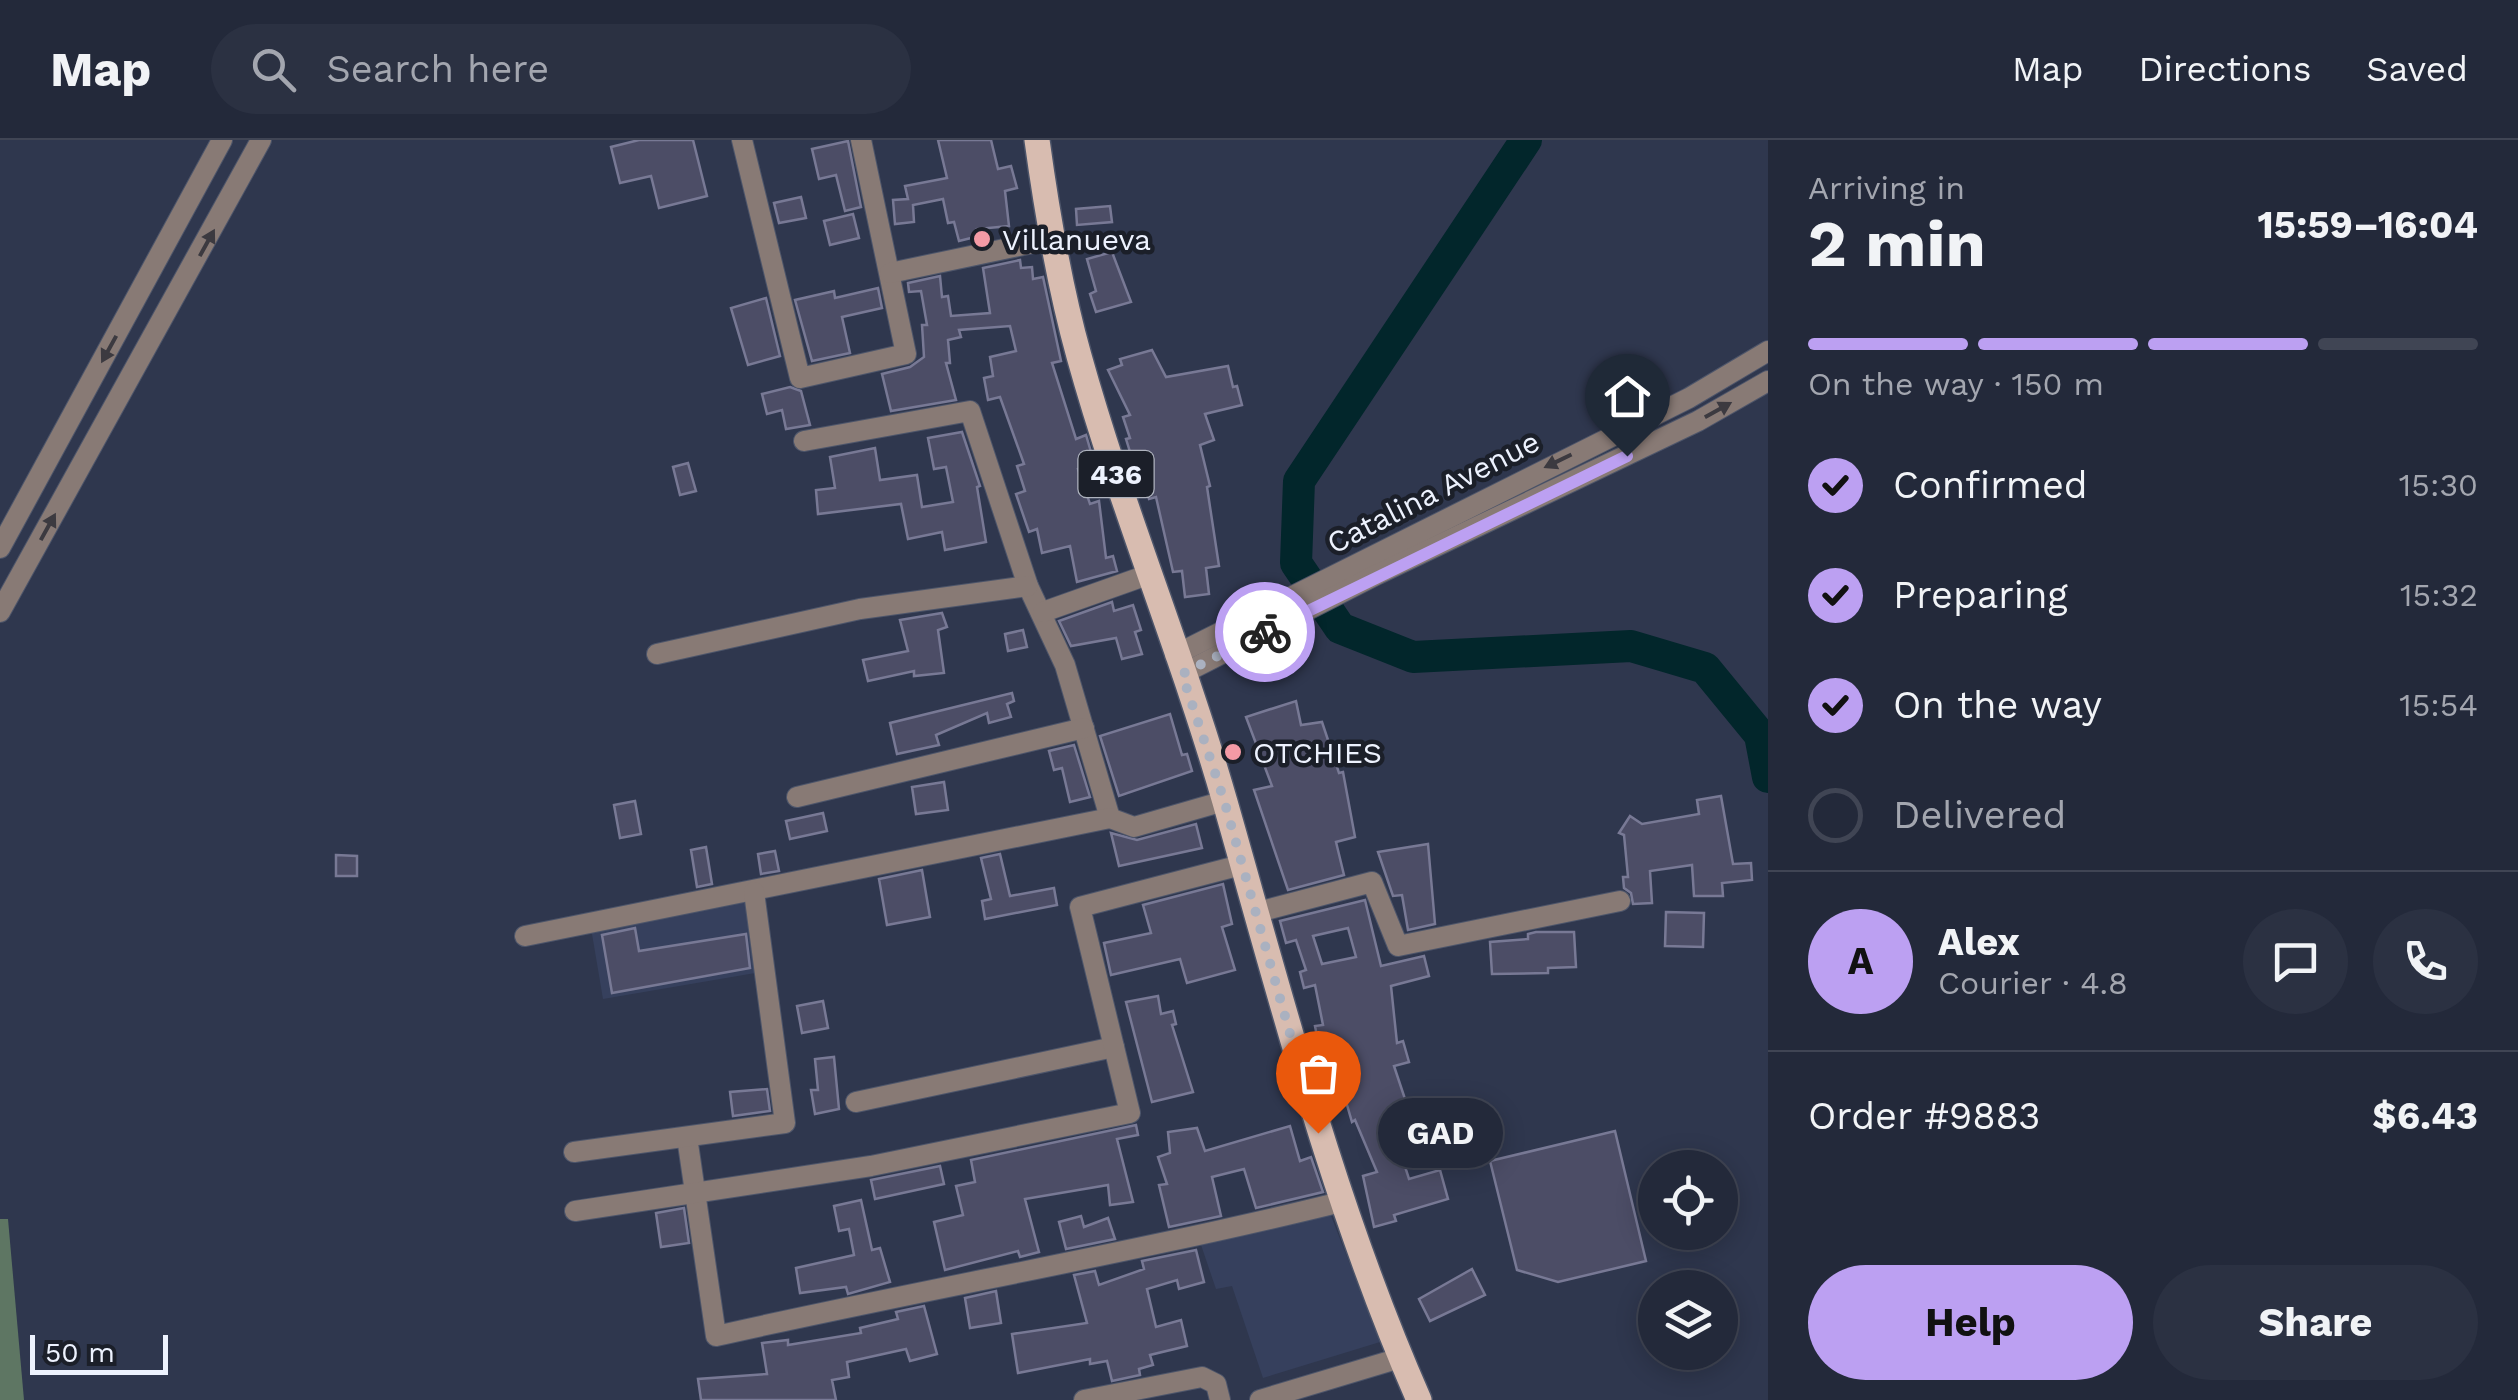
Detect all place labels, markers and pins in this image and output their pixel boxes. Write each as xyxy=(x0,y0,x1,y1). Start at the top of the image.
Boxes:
place label: Villanueva xyxy=(1002,222,1151,257)
marker: Villanueva xyxy=(971,228,993,250)
pin xyxy=(1585,354,1670,457)
place label: OTCHIES xyxy=(1253,735,1382,770)
marker: OTCHIES xyxy=(1222,741,1244,763)
pin xyxy=(1276,1031,1361,1134)
callout: GAD xyxy=(1378,1098,1503,1168)

